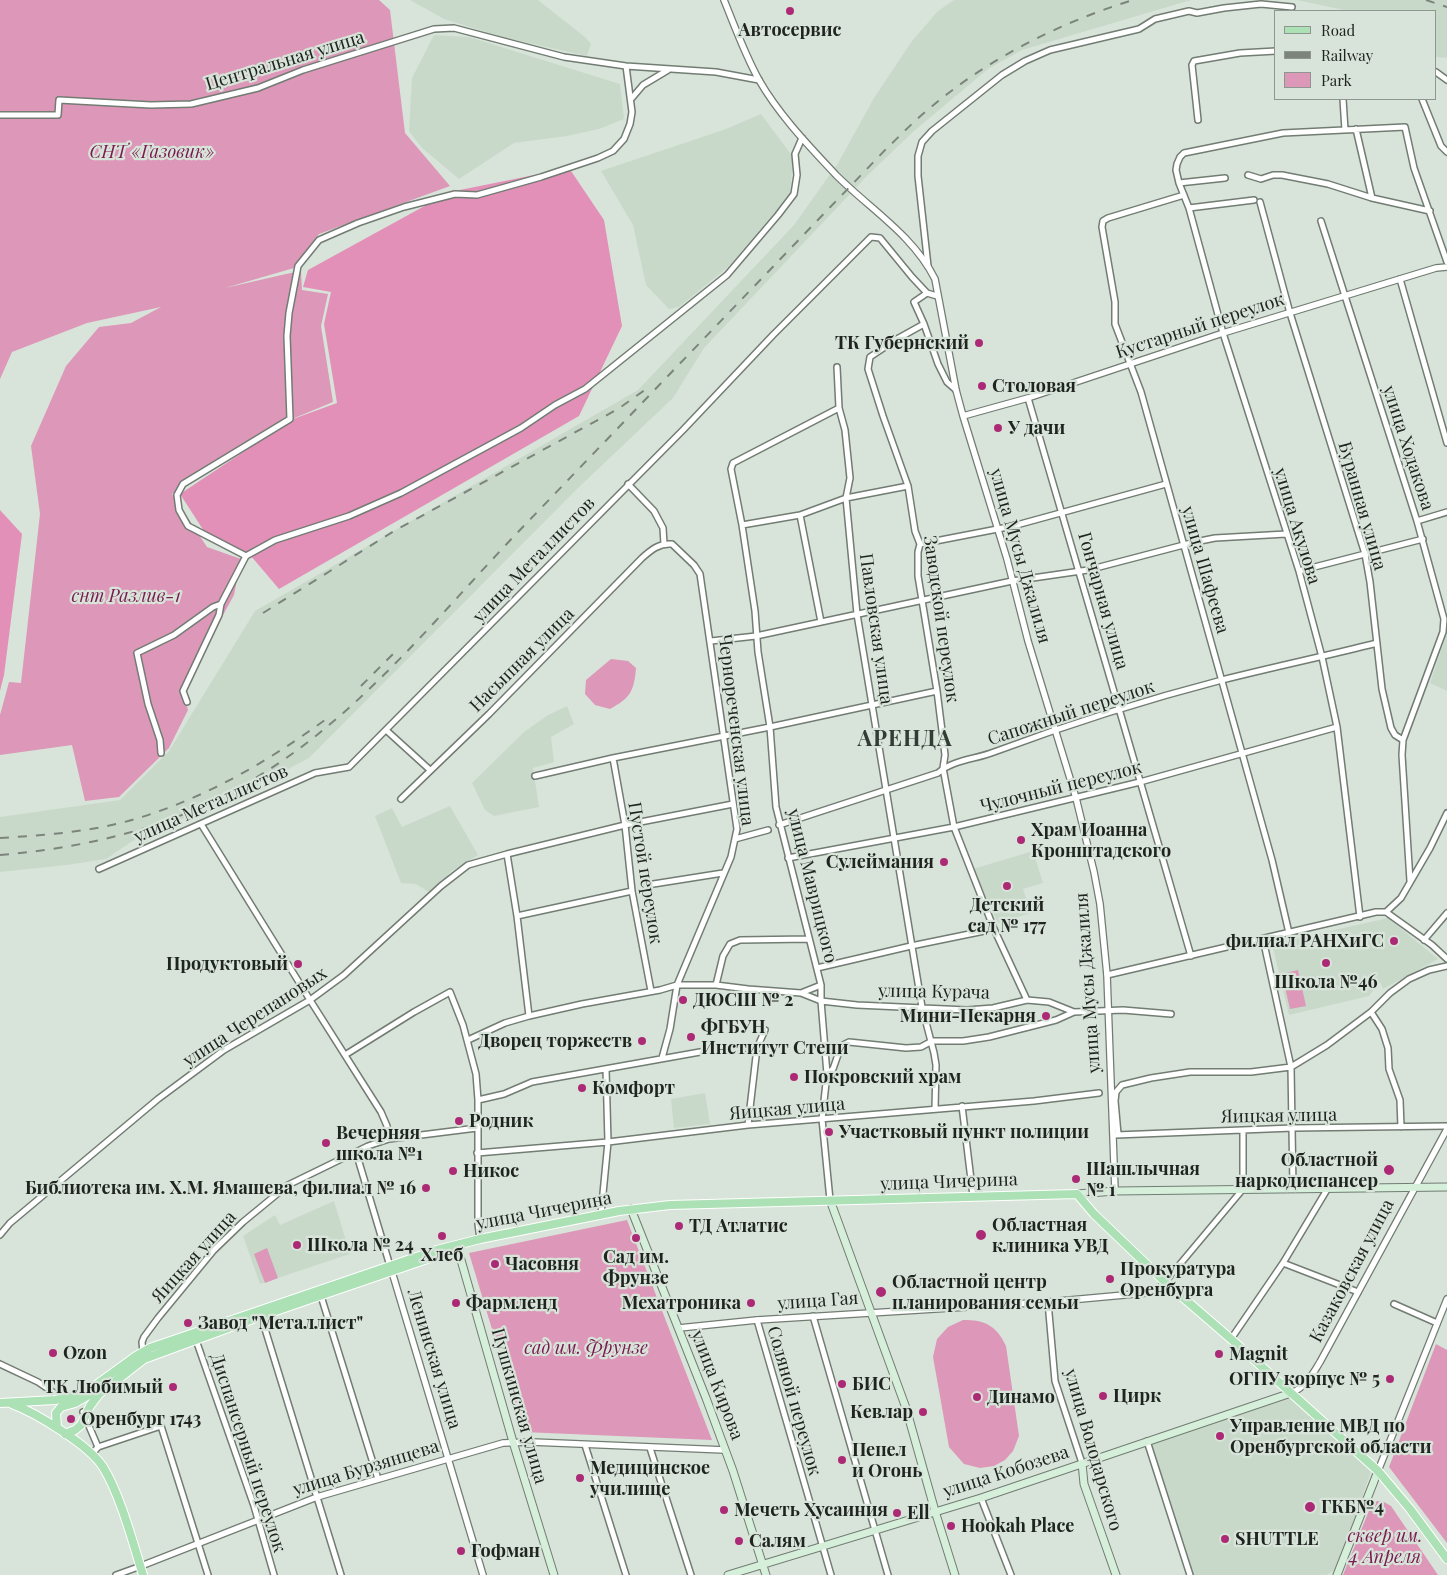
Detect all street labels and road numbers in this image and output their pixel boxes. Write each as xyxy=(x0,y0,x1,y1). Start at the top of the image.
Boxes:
street label: Центральная улица xyxy=(203,27,367,95)
street label: Кустарный переулок xyxy=(1113,289,1287,363)
street label: улица Ходакова xyxy=(1378,383,1438,513)
street label: Буранная улица xyxy=(1333,439,1391,573)
street label: улица Акулова xyxy=(1269,465,1325,587)
street label: улица Мусы Джалиля xyxy=(985,466,1055,646)
street label: улица Металлистов xyxy=(468,493,600,627)
street label: улица Шафеева xyxy=(1177,504,1233,636)
street label: Гончарная улица xyxy=(1073,530,1133,672)
street label: Заводской переулок xyxy=(919,534,963,704)
street label: Павловская улица xyxy=(855,552,897,706)
street label: Насыпная улица xyxy=(465,603,579,717)
street label: Чернореченская улица xyxy=(714,633,758,827)
street label: Сапожный переулок xyxy=(985,676,1157,750)
street label: Чулочный переулок xyxy=(978,756,1144,818)
street label: улица Металлистов xyxy=(131,760,291,848)
street label: Пустой переулок xyxy=(623,800,667,946)
street label: улица Маврицкого xyxy=(782,807,842,965)
street label: улица Мусы Джалиля xyxy=(1071,892,1105,1074)
street label: улица Черепановых xyxy=(179,962,331,1072)
street label: улица Курача xyxy=(878,980,990,1004)
street label: Яицкая улица xyxy=(728,1093,846,1125)
street label: Яицкая улица xyxy=(1221,1104,1337,1128)
street label: улица Чичерина xyxy=(880,1169,1018,1195)
street label: улица Чичерина xyxy=(474,1187,614,1235)
street label: Казаковская улица xyxy=(1305,1196,1399,1346)
street label: Яицкая улица xyxy=(147,1207,241,1307)
street label: Ленинская улица xyxy=(402,1286,466,1432)
street label: улица Гая xyxy=(777,1287,859,1315)
street label: Соляной переулок xyxy=(762,1324,826,1478)
street label: Пушкинская улица xyxy=(486,1326,552,1486)
street label: улица Кирова xyxy=(686,1327,748,1443)
street label: Диспансерный переулок xyxy=(206,1351,290,1555)
street label: улица Володарского xyxy=(1060,1366,1126,1534)
street label: улица Бурзянцева xyxy=(291,1436,441,1500)
street label: улица Кобозева xyxy=(940,1441,1072,1503)

